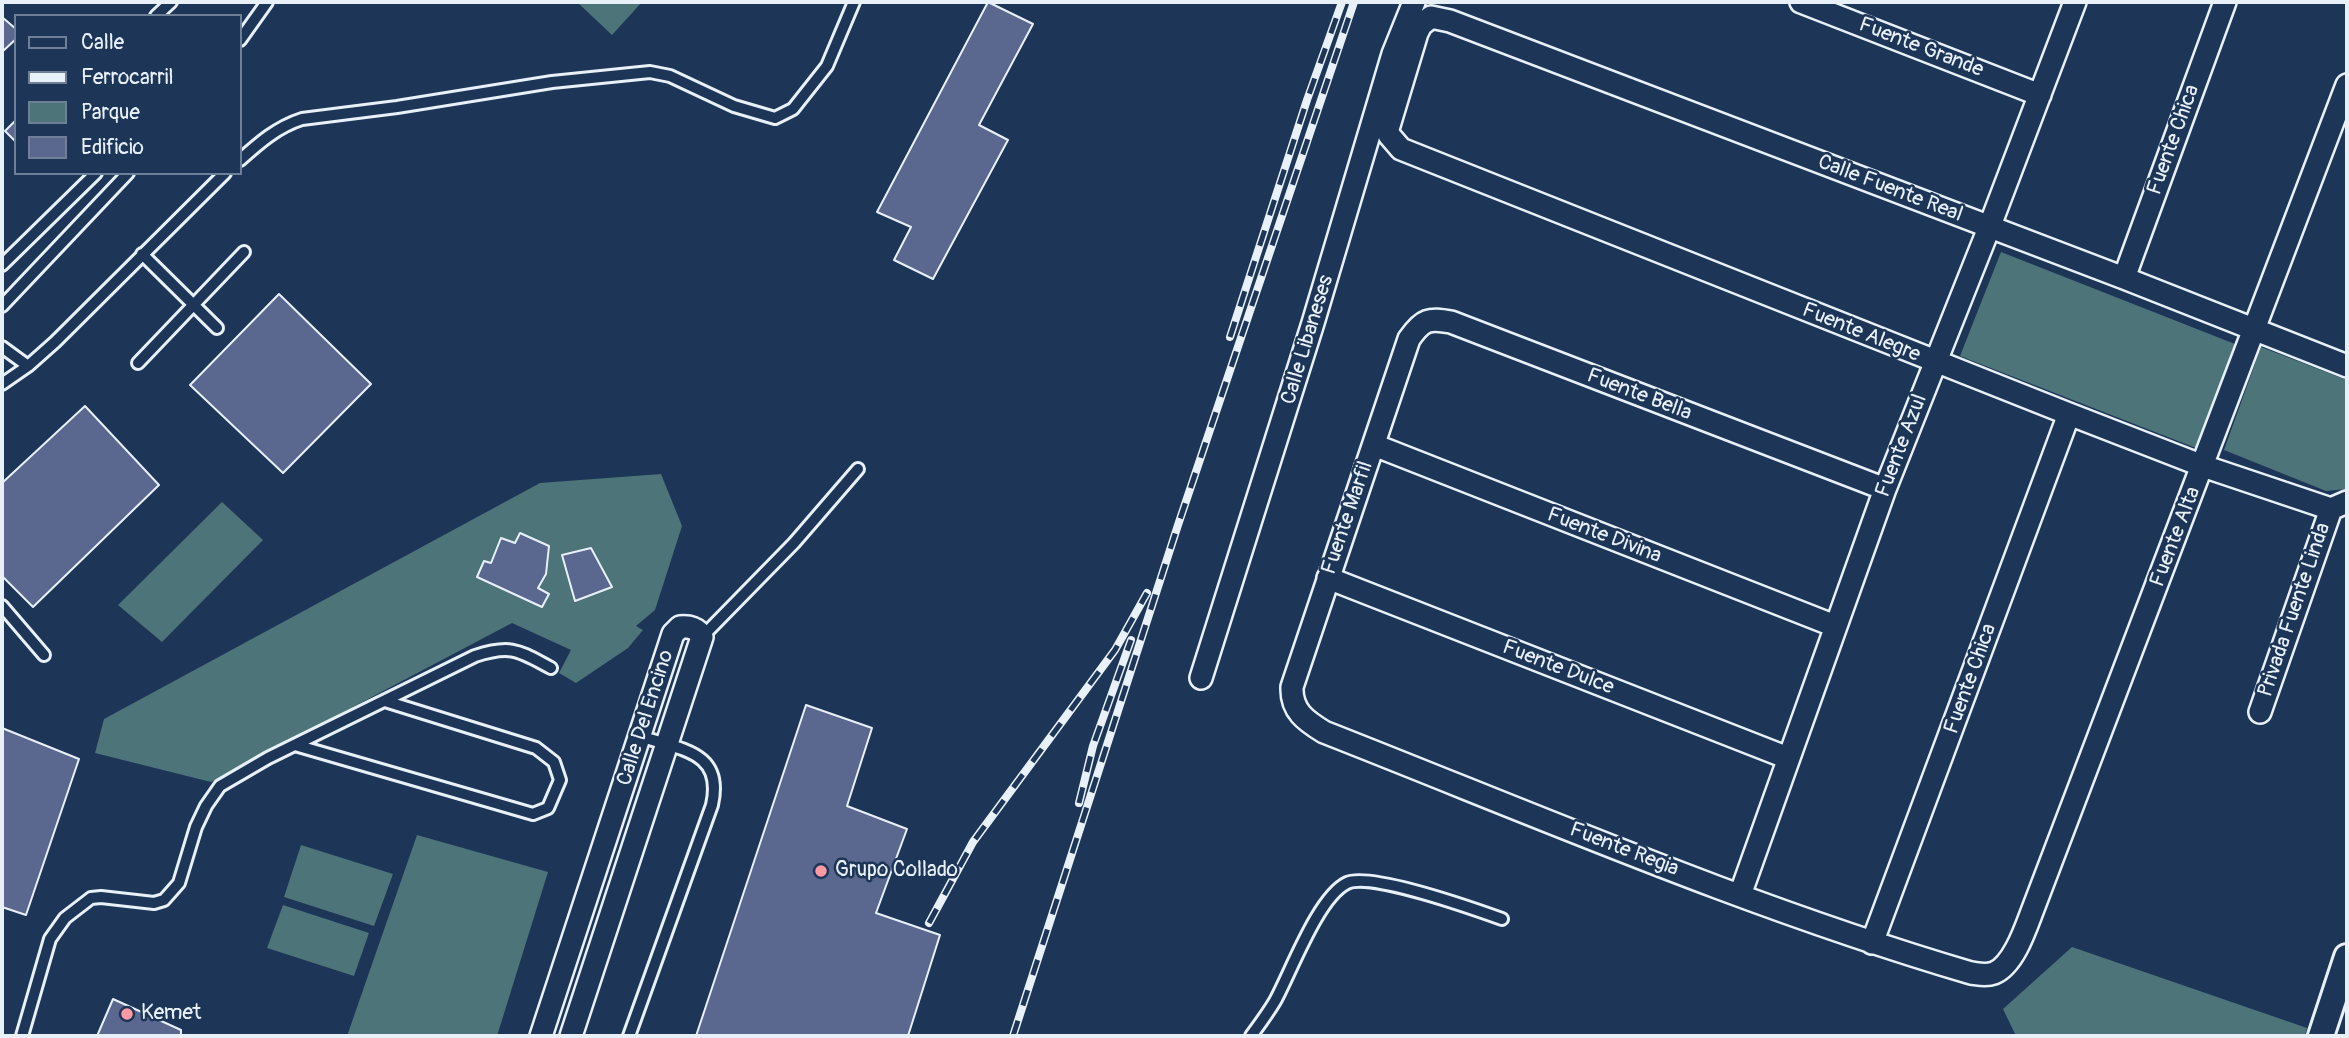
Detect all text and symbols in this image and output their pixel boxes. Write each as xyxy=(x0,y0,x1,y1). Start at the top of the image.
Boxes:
street label: Fuente Grande xyxy=(1855,13,1987,83)
legend xyxy=(14,14,242,175)
text: Calle xyxy=(81,29,124,56)
text: Ferrocarril xyxy=(81,64,173,91)
street label: Fuente Chica xyxy=(2142,81,2206,199)
text: Parque xyxy=(81,99,140,126)
text: Edificio xyxy=(81,134,144,161)
street label: Calle Fuente Real xyxy=(1814,150,1966,228)
street label: Calle Libaneses xyxy=(1276,272,1340,408)
street label: Fuente Alegre xyxy=(1798,298,1924,368)
street label: Fuente Bella xyxy=(1583,363,1695,427)
street label: Fuente Azul xyxy=(1871,391,1933,501)
street label: Fuente Marfil xyxy=(1317,458,1379,578)
street label: Fuente Alta xyxy=(2145,483,2207,591)
street label: Fuente Divina xyxy=(1543,503,1665,569)
street label: Privada Fuente Linda xyxy=(2253,520,2337,700)
street label: Fuente Chica xyxy=(1939,620,2003,738)
street label: Fuente Dulce xyxy=(1499,635,1617,701)
street label: Calle Del Encino xyxy=(612,647,680,789)
street label: Fuente Regia xyxy=(1566,818,1682,882)
place label: Grupo Collado xyxy=(835,858,958,884)
marker: Grupo Collado xyxy=(813,863,829,879)
place label: Kemet xyxy=(141,1001,201,1027)
marker: Kemet xyxy=(119,1006,135,1022)

